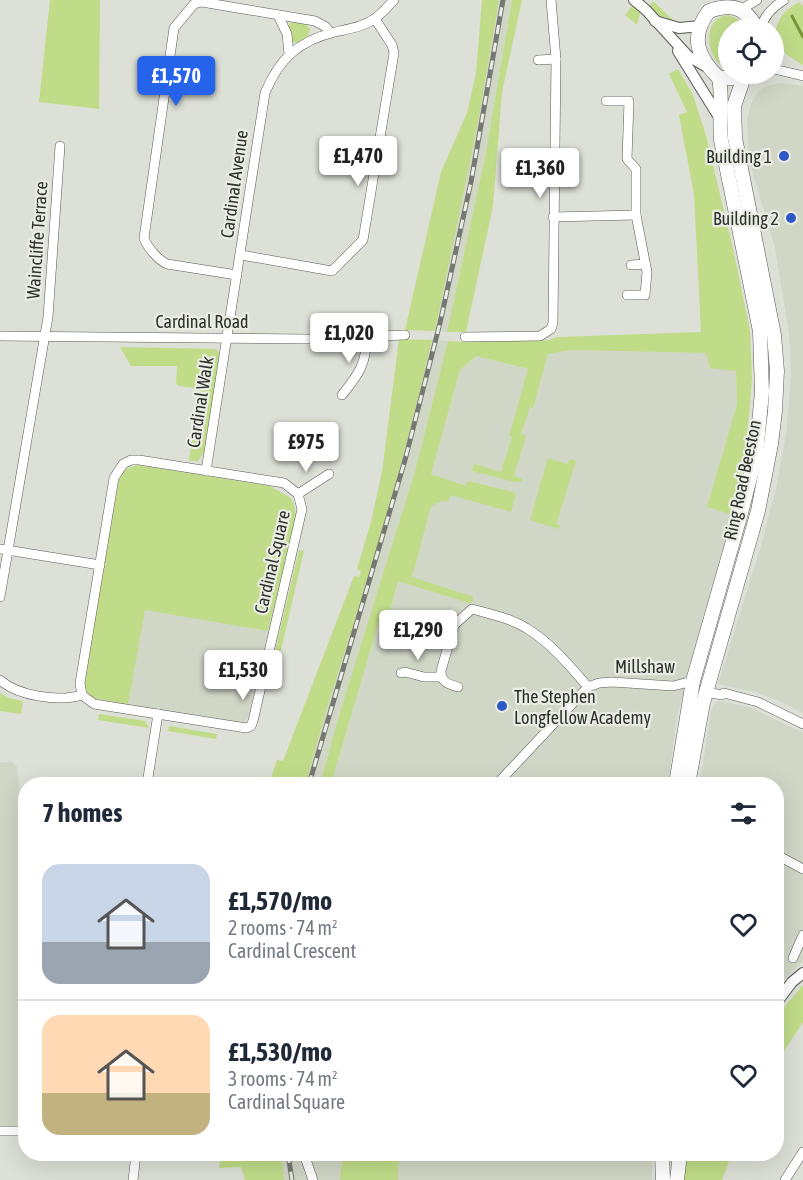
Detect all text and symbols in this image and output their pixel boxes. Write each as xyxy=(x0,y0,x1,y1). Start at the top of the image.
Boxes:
map controls xyxy=(718,18,784,84)
button: locate xyxy=(718,18,784,84)
pin: £1,570 xyxy=(127,56,225,107)
text: £1,570 xyxy=(151,64,201,87)
street label: Cardinal Avenue xyxy=(216,129,252,239)
pin: £1,470 xyxy=(309,136,407,187)
text: £1,470 xyxy=(333,144,383,167)
place label: Building 1 xyxy=(706,146,772,167)
pin: £1,360 xyxy=(491,148,589,199)
marker: Building 1 xyxy=(777,149,791,163)
text: £1,360 xyxy=(515,156,565,179)
street label: Waincliffe Terrace xyxy=(22,180,52,300)
place label: Building 2 xyxy=(713,208,779,229)
marker: Building 2 xyxy=(784,211,798,225)
street label: Cardinal Road xyxy=(155,311,249,332)
pin: £1,020 xyxy=(300,313,398,364)
text: £1,020 xyxy=(324,321,374,344)
street label: Cardinal Walk xyxy=(182,355,218,449)
street label: Ring Road Beeston xyxy=(719,418,765,542)
pin: £975 xyxy=(270,422,342,473)
text: £975 xyxy=(288,430,324,453)
street label: Cardinal Square xyxy=(250,508,294,616)
pin: £1,290 xyxy=(369,610,467,661)
text: £1,290 xyxy=(393,618,443,641)
pin: £1,530 xyxy=(194,650,292,701)
street label: Millshaw xyxy=(615,656,675,677)
text: £1,530 xyxy=(218,658,268,681)
place label: The Stephen Longfellow Academy xyxy=(514,686,651,728)
marker: The Stephen Longfellow Academy xyxy=(495,699,509,713)
icon: filters xyxy=(727,797,760,830)
text: 7 homes xyxy=(42,798,122,828)
text: £1,570/mo xyxy=(228,886,332,916)
icon: home xyxy=(90,888,162,960)
icon: heart xyxy=(727,908,760,941)
text: 2 rooms · 74 m² xyxy=(228,916,338,939)
text: Cardinal Crescent xyxy=(228,939,356,962)
text: £1,530/mo xyxy=(228,1037,332,1067)
icon: home xyxy=(90,1039,162,1111)
icon: heart xyxy=(727,1059,760,1092)
text: 3 rooms · 74 m² xyxy=(228,1067,338,1090)
text: Cardinal Square xyxy=(228,1090,345,1113)

